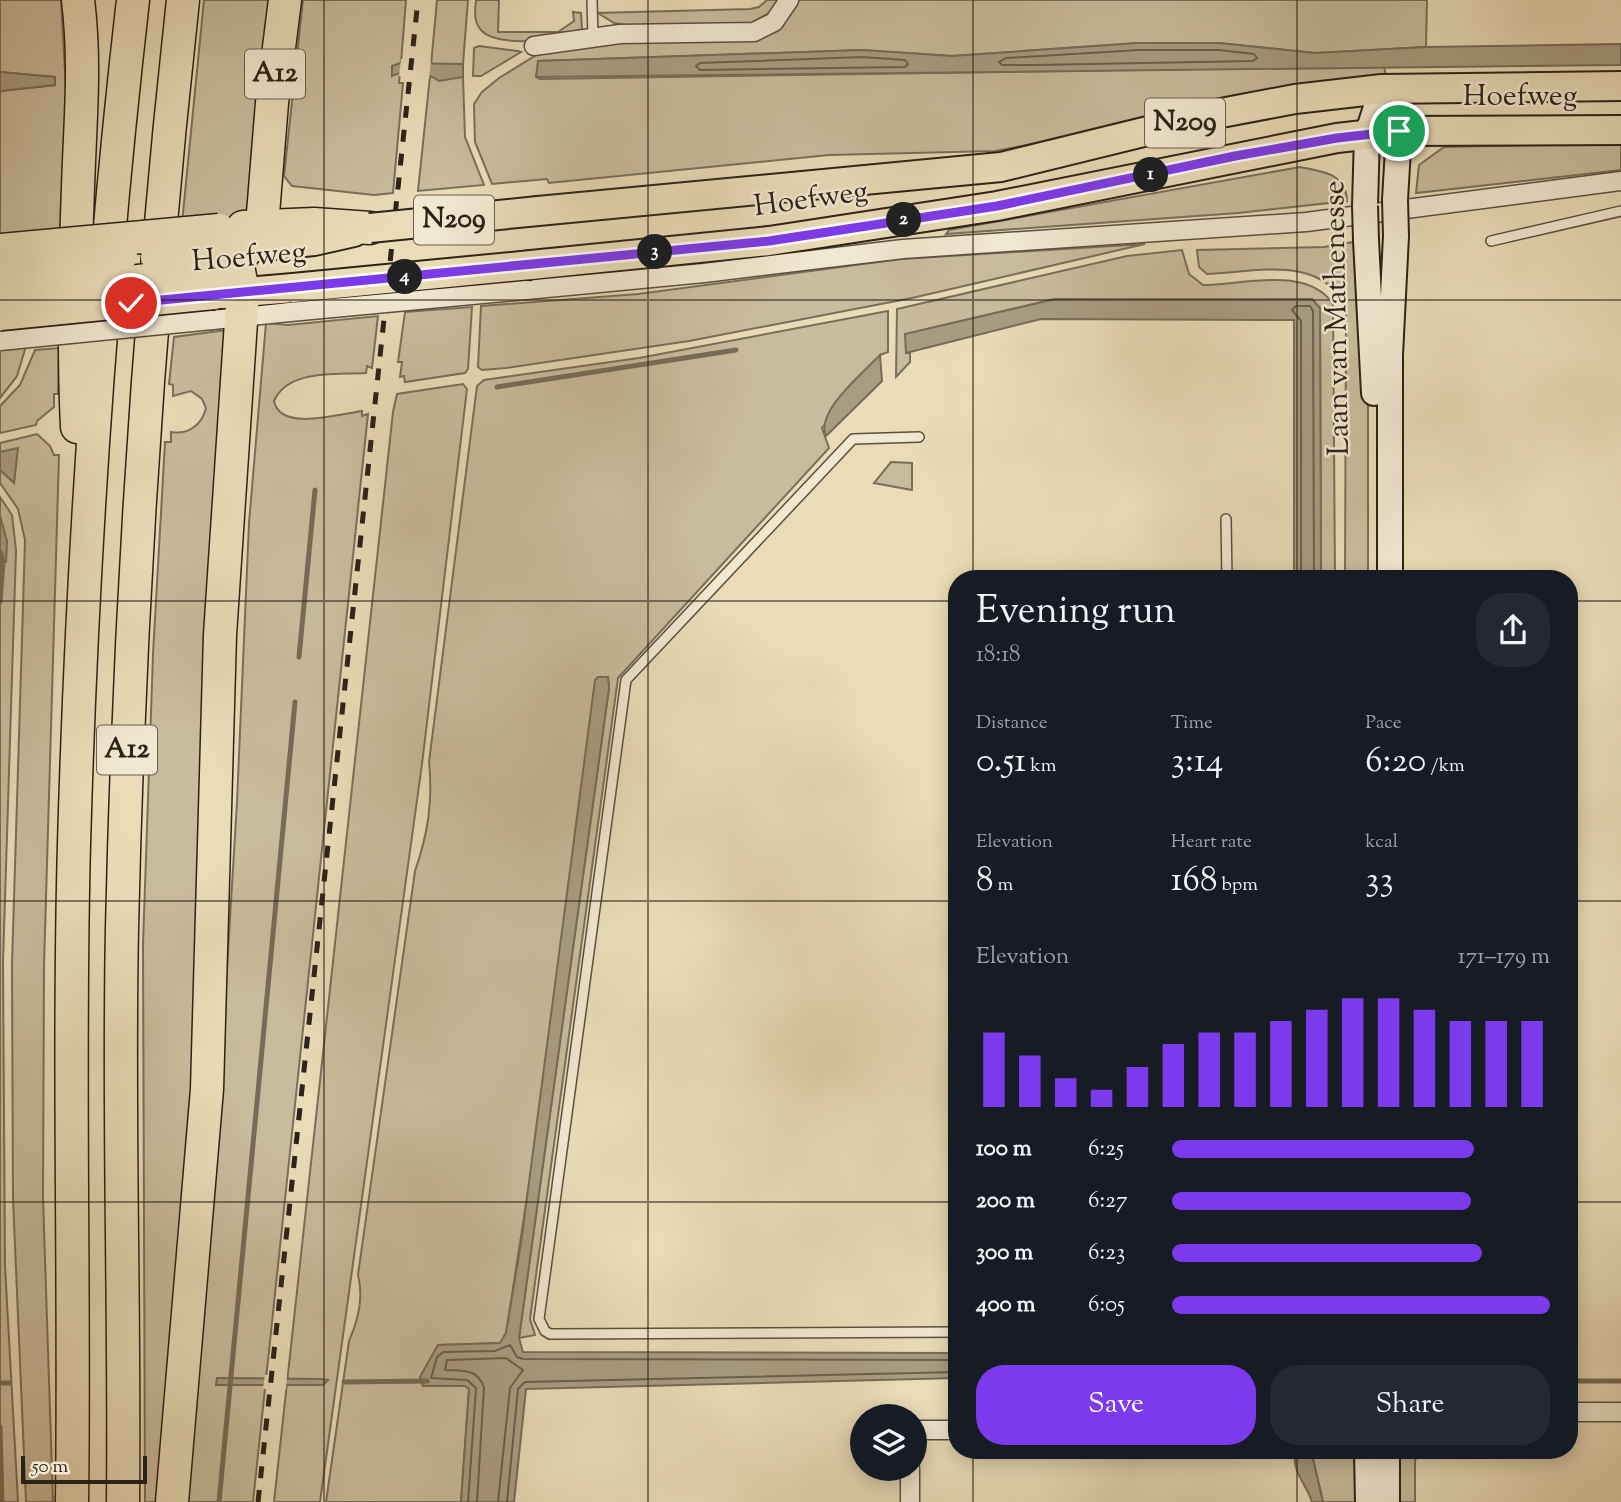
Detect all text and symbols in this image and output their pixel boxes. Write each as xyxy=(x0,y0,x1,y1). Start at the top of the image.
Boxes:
road number: A12 xyxy=(245,50,305,98)
street label: Hoefweg xyxy=(1463,76,1577,119)
road number: N209 xyxy=(1145,99,1225,148)
pin xyxy=(1369,101,1429,161)
icon: arrive xyxy=(1380,112,1418,150)
pin: 1 xyxy=(1134,158,1168,192)
text: 1 xyxy=(1147,161,1154,188)
street label: Hoefweg xyxy=(751,171,871,229)
street label: Laan van Mathenesse xyxy=(1314,180,1362,456)
road number: N209 xyxy=(414,196,494,244)
pin: 2 xyxy=(886,202,922,238)
text: 2 xyxy=(899,206,908,233)
street label: Hoefweg xyxy=(190,232,308,284)
pin: 3 xyxy=(638,234,672,270)
text: 3 xyxy=(651,238,658,265)
pin: 4 xyxy=(388,260,422,294)
text: 4 xyxy=(400,263,409,290)
pin xyxy=(101,273,161,333)
icon: check xyxy=(112,284,150,322)
text: Evening run xyxy=(976,586,1176,640)
button: share xyxy=(1476,593,1550,667)
text: 18:18 xyxy=(976,639,1021,672)
text: Distance xyxy=(976,710,1048,737)
text: Time xyxy=(1171,710,1213,737)
text: Pace xyxy=(1365,710,1402,737)
road number: A12 xyxy=(97,726,157,774)
text: 0.51 xyxy=(976,737,1026,788)
text: 3:14 xyxy=(1171,737,1223,788)
text: 6:20 xyxy=(1365,737,1426,788)
text: km xyxy=(1026,753,1056,780)
text: /km xyxy=(1426,753,1465,780)
text: Elevation xyxy=(976,829,1053,856)
text: Heart rate xyxy=(1171,829,1252,856)
text: kcal xyxy=(1365,829,1398,856)
text: 8 xyxy=(976,856,994,907)
text: 168 xyxy=(1171,856,1217,907)
text: 33 xyxy=(1365,856,1394,907)
text: m xyxy=(994,872,1013,899)
text: bpm xyxy=(1217,872,1258,899)
text: Elevation xyxy=(976,941,1069,974)
text: 171–179 m xyxy=(1458,941,1550,974)
text: 100 m xyxy=(976,1133,1032,1166)
text: 6:25 xyxy=(1088,1133,1124,1166)
text: 200 m xyxy=(976,1185,1035,1218)
text: 6:27 xyxy=(1088,1185,1127,1218)
text: 300 m xyxy=(976,1237,1033,1270)
text: 6:23 xyxy=(1088,1237,1125,1270)
text: 400 m xyxy=(976,1289,1036,1322)
text: 6:05 xyxy=(1088,1289,1125,1322)
button: Save xyxy=(976,1365,1256,1445)
button: Share xyxy=(1270,1365,1550,1445)
map controls xyxy=(850,1404,927,1481)
button: layers xyxy=(850,1404,927,1481)
scale bar xyxy=(21,1453,147,1485)
text: 50 m xyxy=(32,1454,68,1481)

